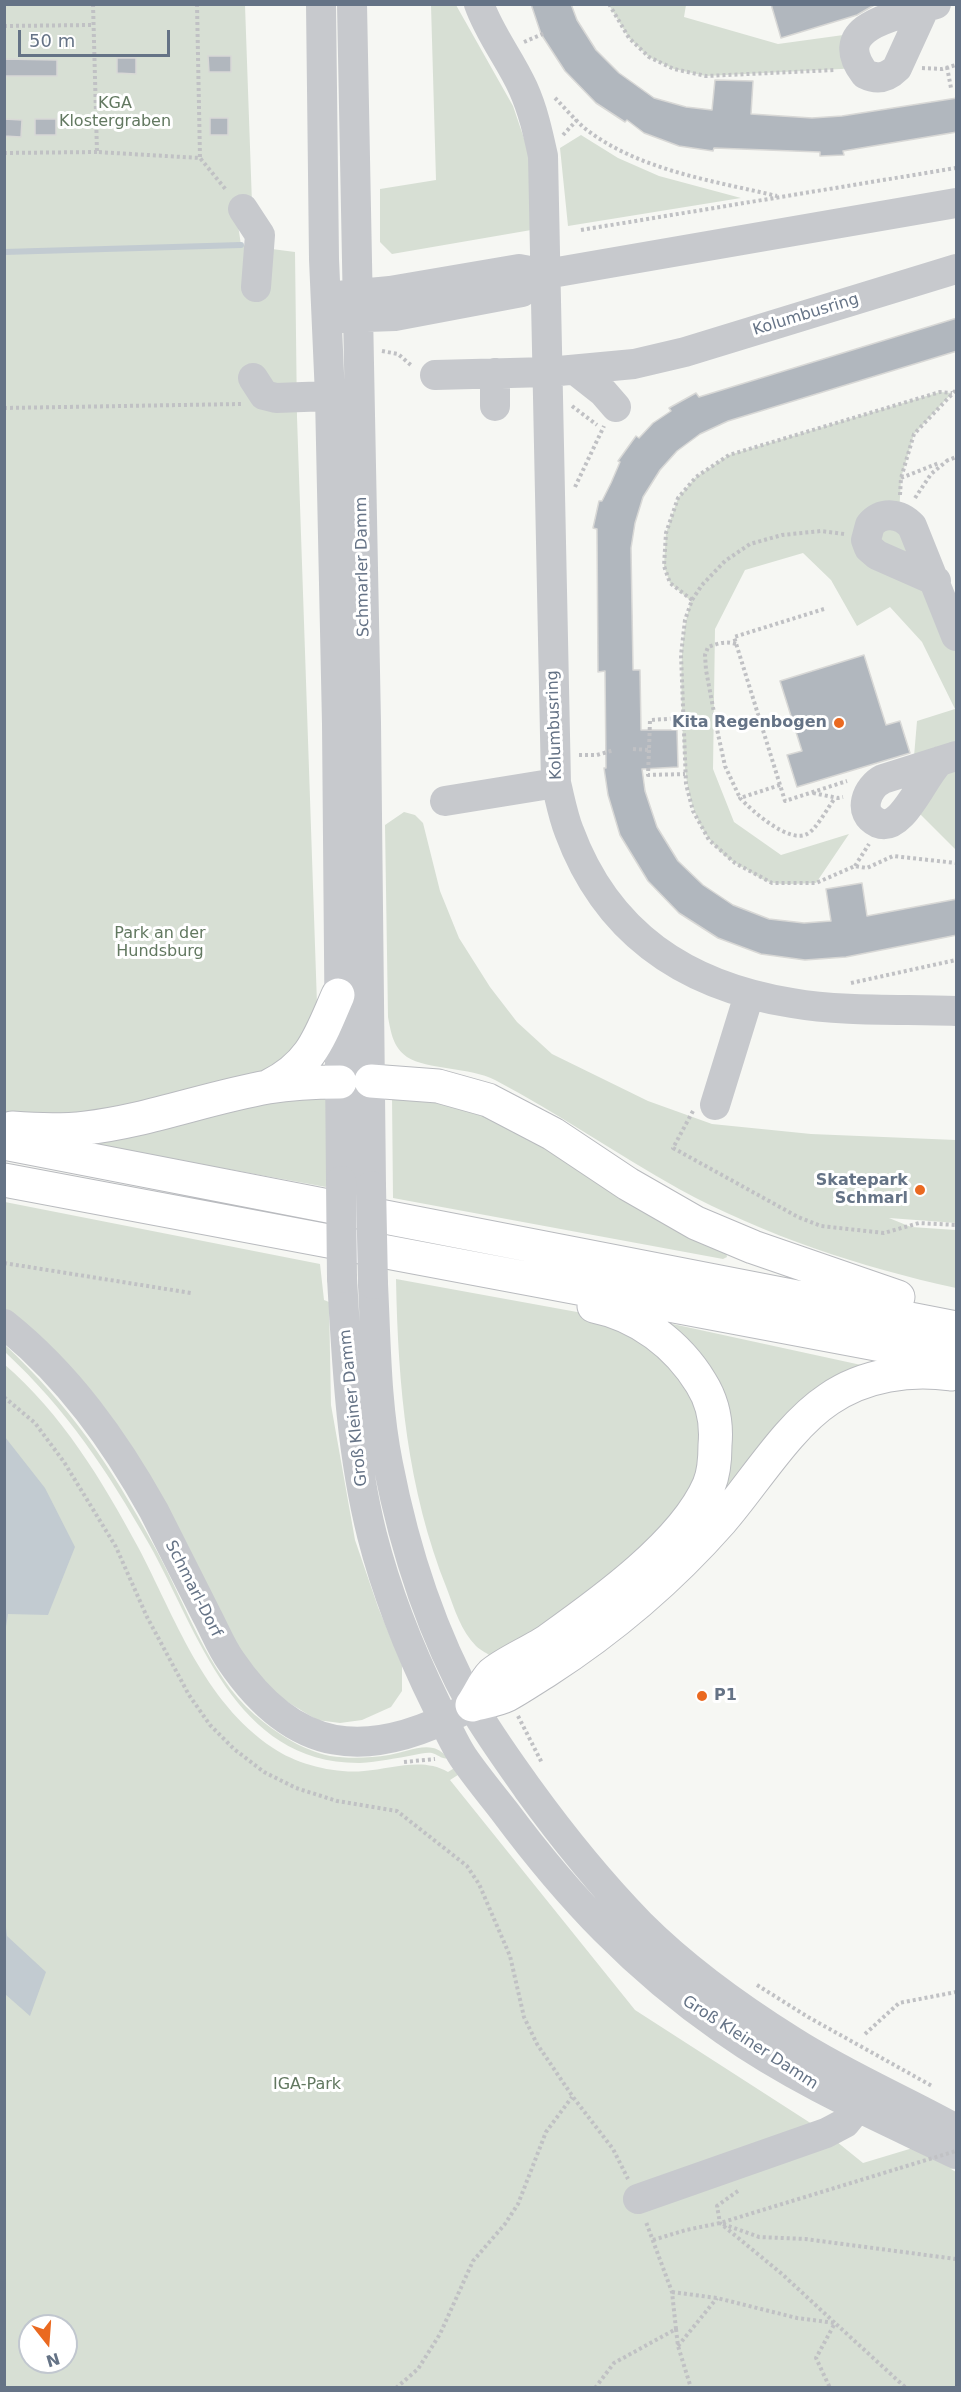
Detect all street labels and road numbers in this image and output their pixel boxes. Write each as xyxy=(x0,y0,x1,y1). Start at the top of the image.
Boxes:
street label: Kolumbusring xyxy=(751,290,861,340)
street label: Schmarler Damm xyxy=(352,497,374,637)
street label: Kolumbusring xyxy=(543,670,567,780)
street label: Groß Kleiner Damm xyxy=(336,1329,372,1487)
street label: Schmarl-Dorf xyxy=(160,1538,226,1640)
street label: Groß Kleiner Damm xyxy=(679,1992,821,2094)

